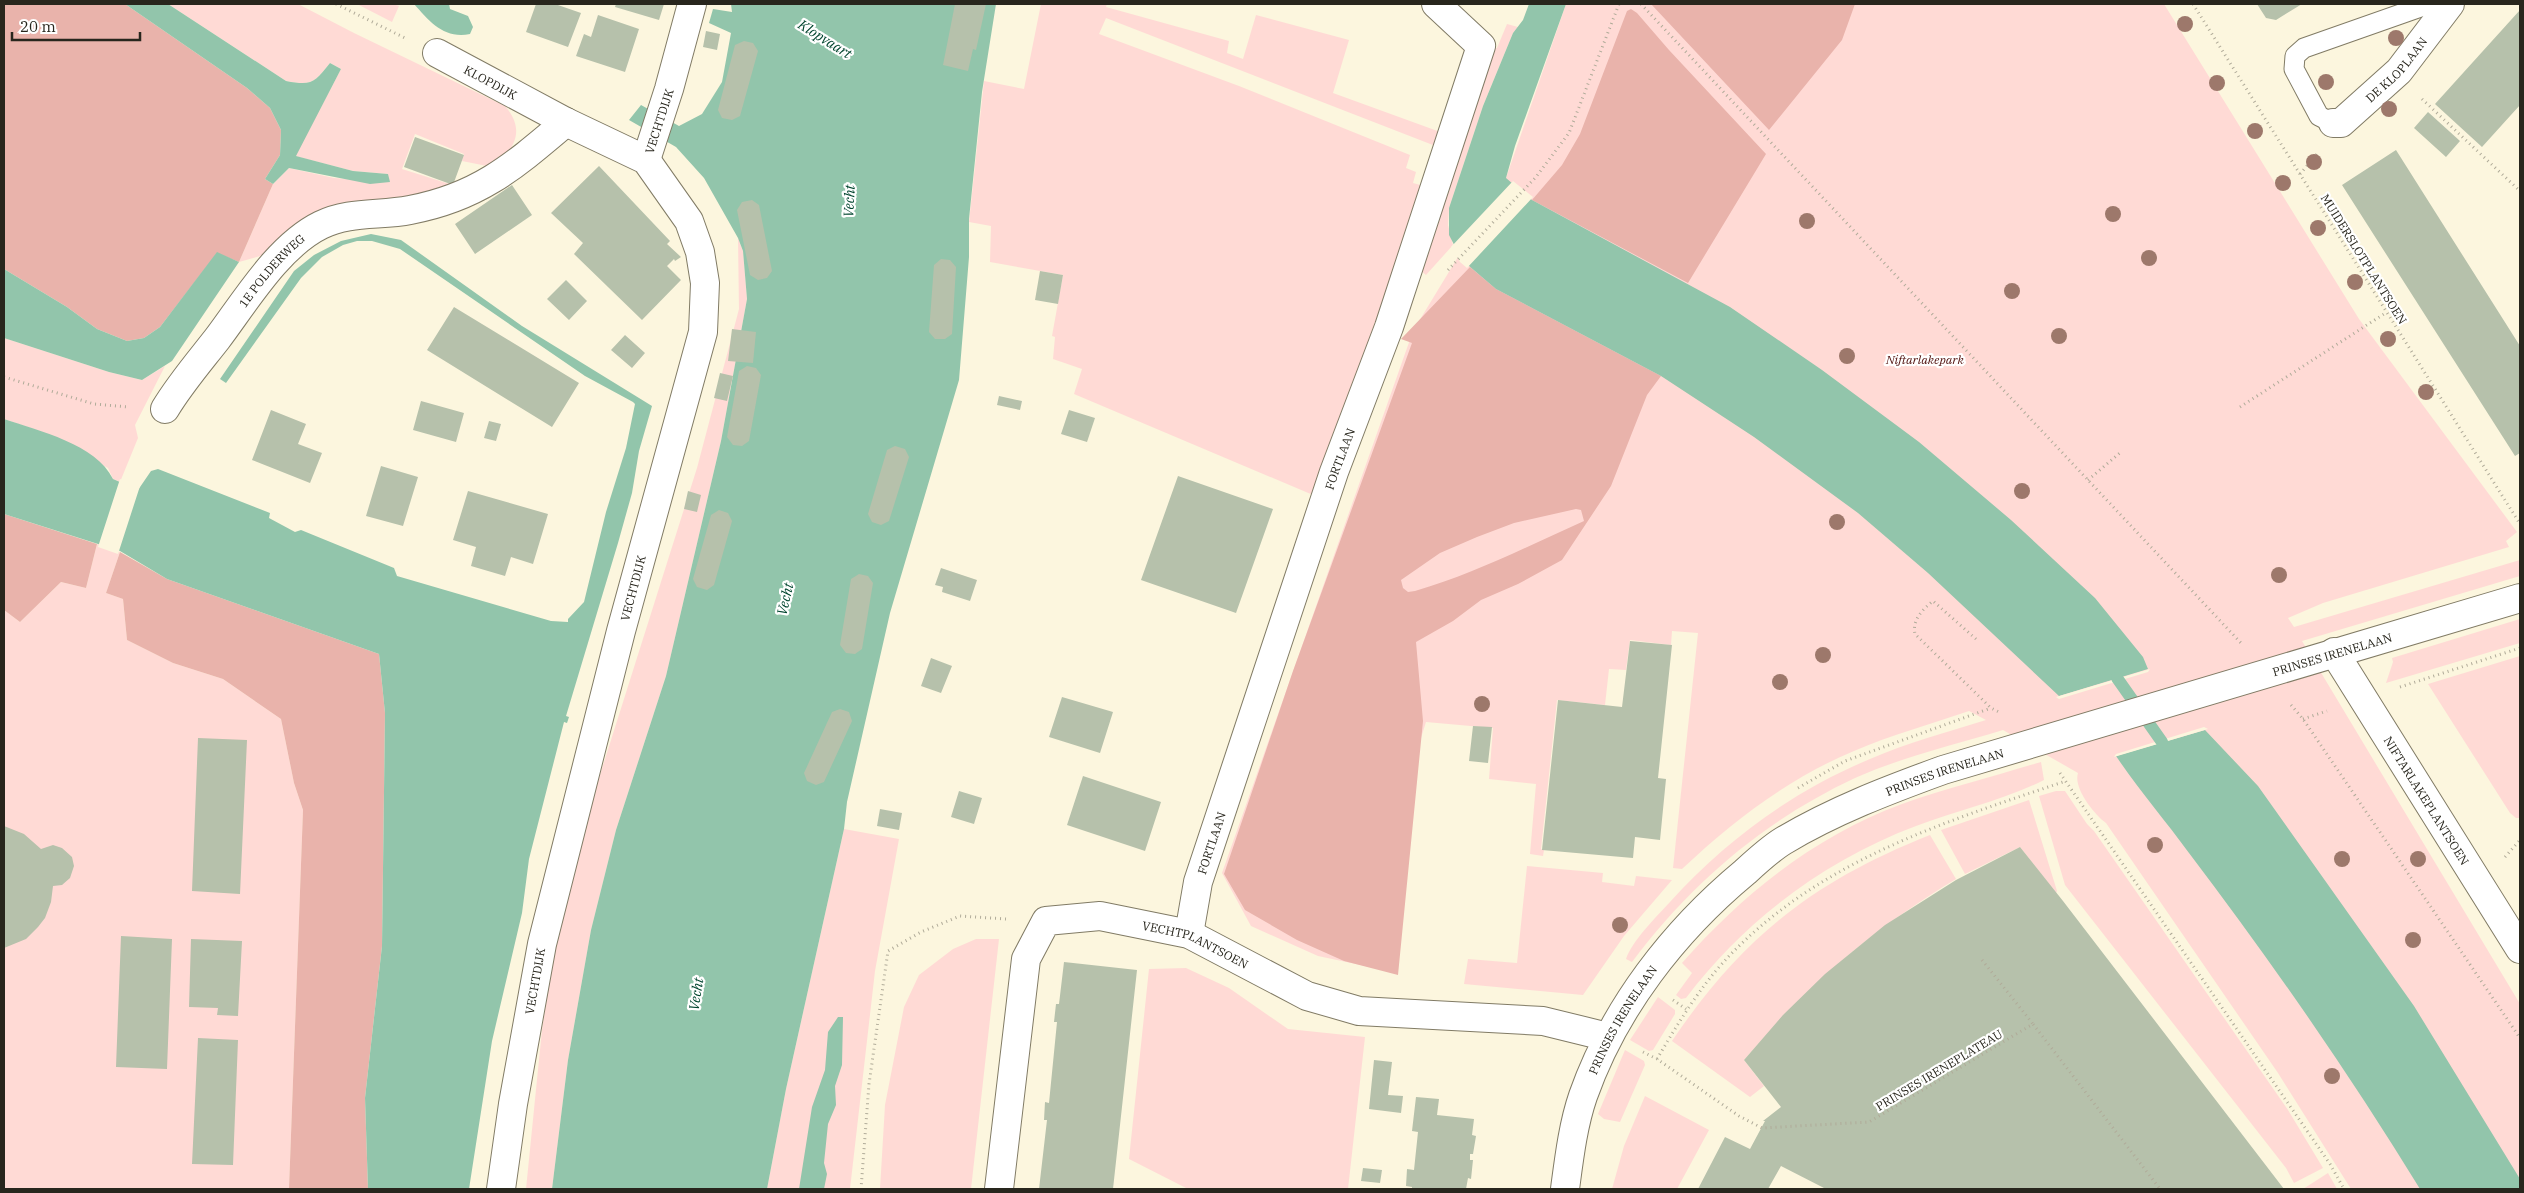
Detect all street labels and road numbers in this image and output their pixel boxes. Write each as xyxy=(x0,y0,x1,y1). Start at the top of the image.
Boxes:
street label: DE KLOPLAAN xyxy=(2362,34,2430,105)
street label: KLOPDIJK xyxy=(462,61,520,102)
street label: VECHTDIJK xyxy=(641,86,676,155)
street label: MUIDERSLOTPLANTSOEN xyxy=(2318,191,2410,327)
street label: 1E POLDERWEG xyxy=(235,230,308,310)
street label: FORTLAAN xyxy=(1321,426,1358,492)
street label: VECHTDIJK xyxy=(617,553,649,622)
street label: PRINSES IRENELAAN xyxy=(2271,629,2394,679)
street label: NIFTARLAKEPLANTSOEN xyxy=(2381,733,2473,867)
street label: PRINSES IRENELAAN xyxy=(1883,745,2005,798)
street label: FORTLAAN xyxy=(1194,810,1228,876)
street label: VECHTPLANTSOEN xyxy=(1141,917,1251,971)
street label: VECHTDIJK xyxy=(522,946,548,1015)
street label: PRINSES IRENELAAN xyxy=(1585,962,1660,1076)
street label: PRINSES IRENEPLATEAU xyxy=(1873,1026,2005,1114)

